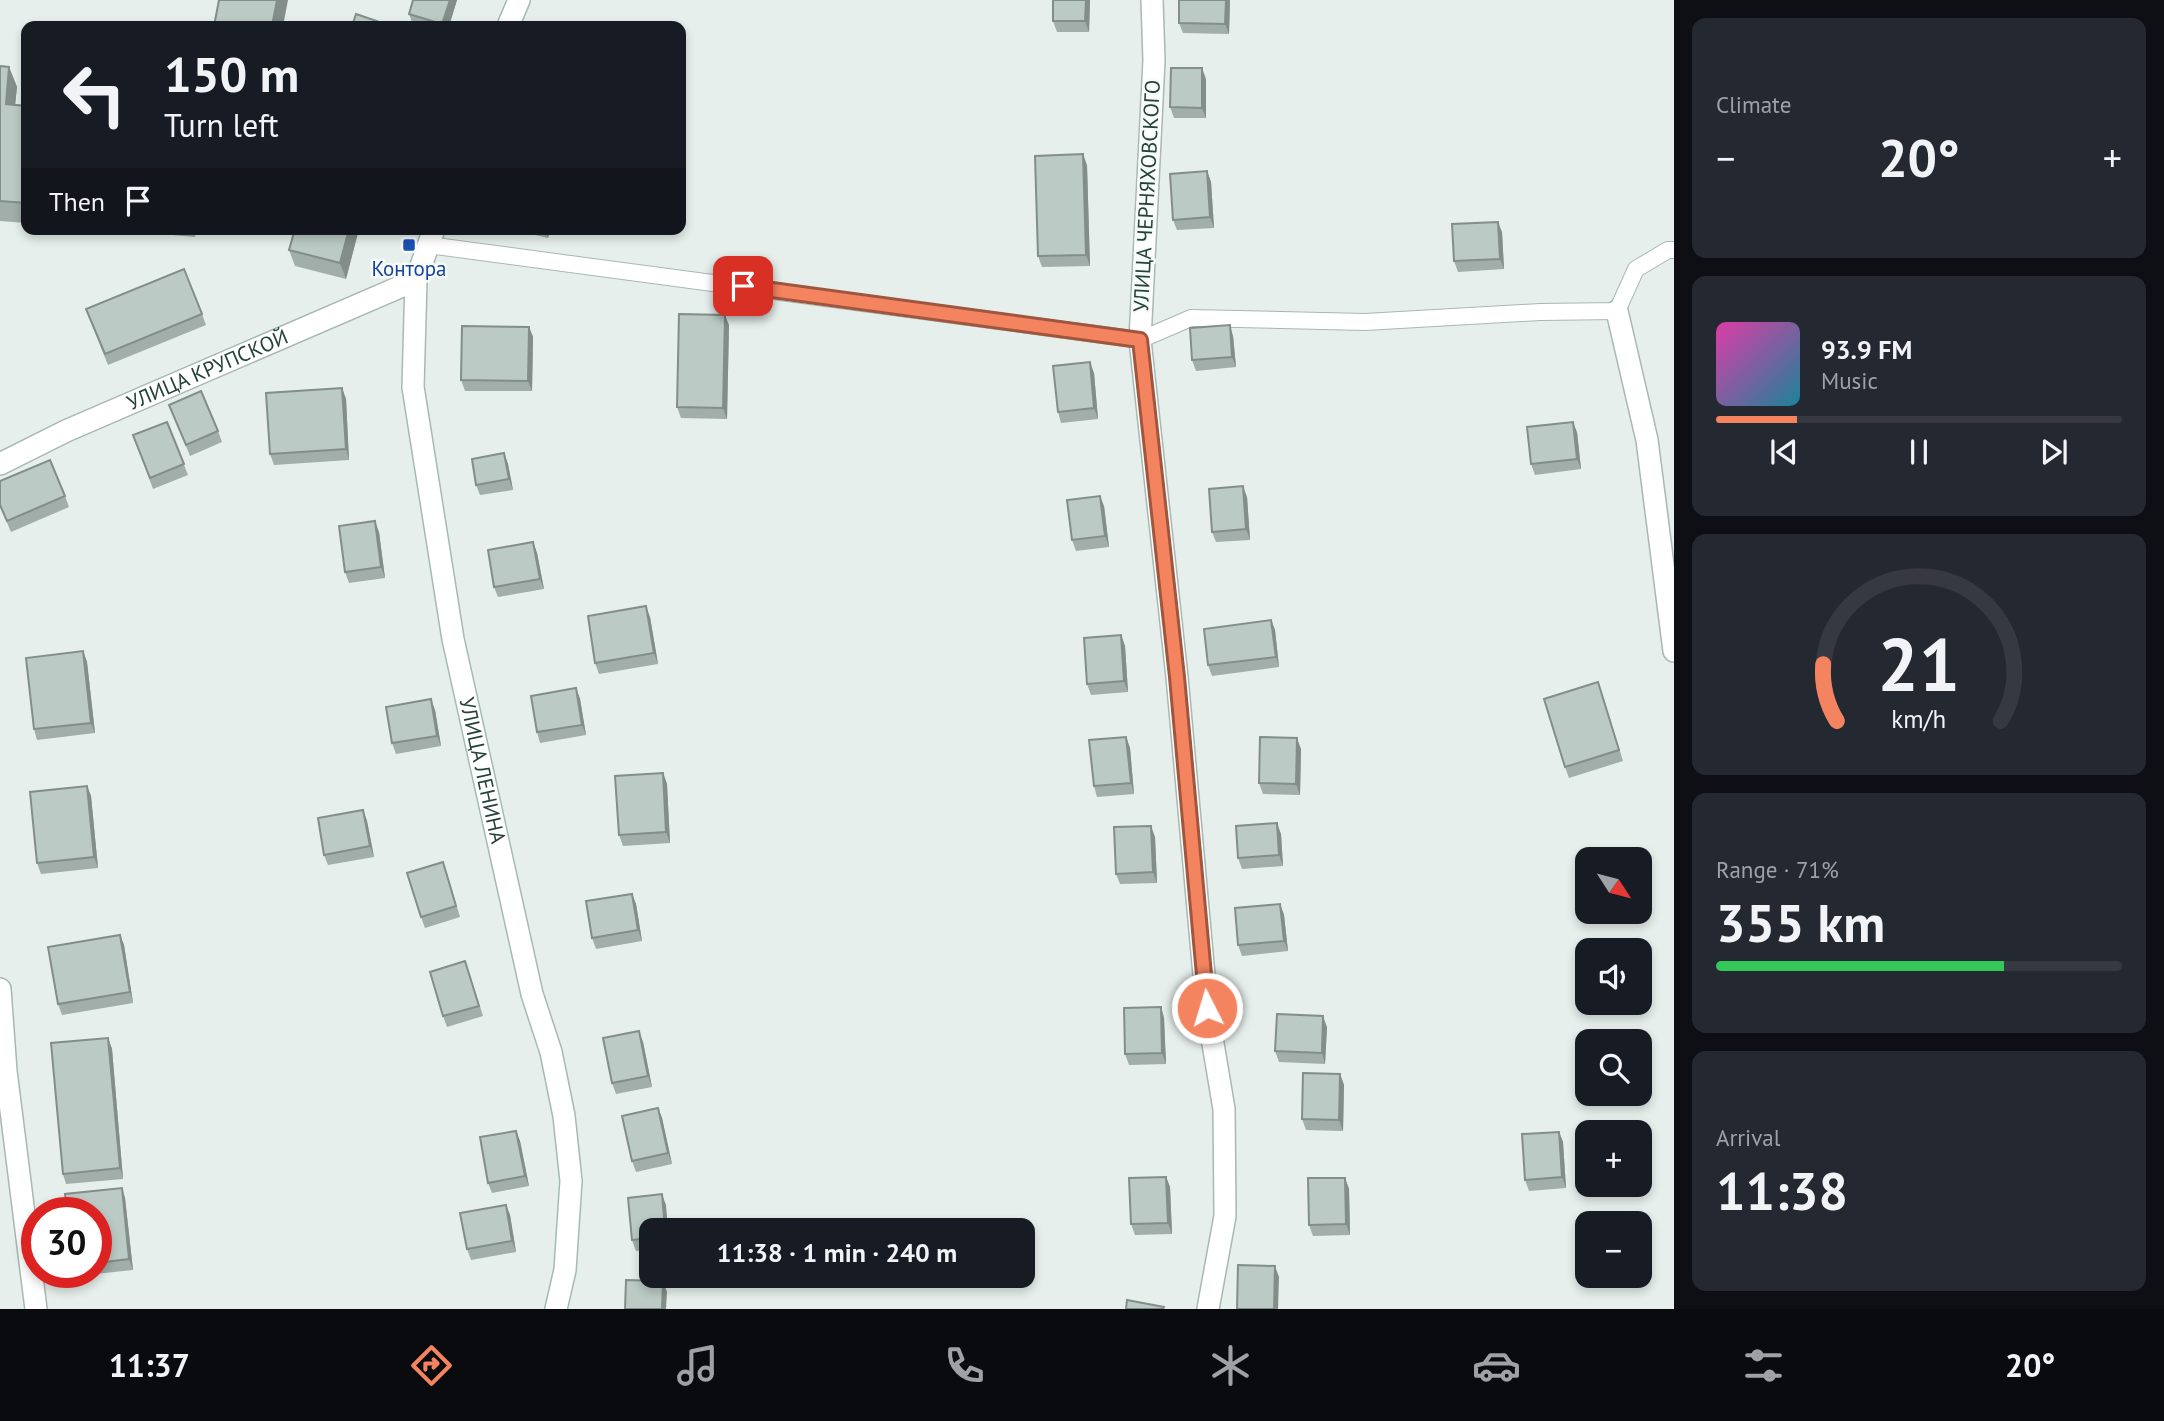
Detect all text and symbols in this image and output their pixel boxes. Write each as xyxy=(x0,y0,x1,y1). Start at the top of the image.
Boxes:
text: 150 m xyxy=(164,42,299,106)
icon: left xyxy=(49,49,140,140)
street label: УЛИЦА ЧЕРНЯХОВСКОГО xyxy=(1127,79,1166,313)
text: Climate xyxy=(1716,90,1791,119)
text: Turn left xyxy=(164,104,279,146)
text: 20° xyxy=(1878,124,1960,191)
text: − xyxy=(1716,133,1735,182)
text: + xyxy=(2103,133,2122,182)
icon: arrive xyxy=(119,182,157,220)
text: Then xyxy=(49,185,105,218)
marker: Контора xyxy=(401,237,417,253)
place label: Контора xyxy=(371,255,447,282)
pin xyxy=(713,256,773,316)
icon: arrive xyxy=(724,267,762,305)
street label: УЛИЦА КРУПСКОЙ xyxy=(123,323,292,416)
text: 93.9 FM xyxy=(1821,333,1912,366)
text: Music xyxy=(1821,366,1878,395)
icon: previous xyxy=(1765,433,1803,471)
icon: pause xyxy=(1900,433,1938,471)
icon: next xyxy=(2035,433,2073,471)
text: 21 xyxy=(1878,617,1960,711)
street label: УЛИЦА ЛЕНИНА xyxy=(453,695,512,847)
text: km/h xyxy=(1892,702,1946,734)
north arrow xyxy=(1575,847,1652,924)
map controls xyxy=(1575,847,1652,1288)
text: Range · 71% xyxy=(1716,855,1839,884)
text: 355 km xyxy=(1716,889,1885,956)
button: sound xyxy=(1575,938,1652,1015)
position arrow xyxy=(1170,971,1244,1045)
button: search xyxy=(1575,1029,1652,1106)
button: + xyxy=(1575,1120,1652,1197)
text: Arrival xyxy=(1716,1123,1780,1152)
text: 11:38 xyxy=(1716,1157,1848,1224)
speed limit sign: 30 xyxy=(21,1197,112,1288)
button: − xyxy=(1575,1211,1652,1288)
text: 11:38 · 1 min · 240 m xyxy=(717,1236,957,1269)
icon: directions xyxy=(407,1341,456,1390)
icon: music xyxy=(673,1341,722,1390)
icon: phone xyxy=(940,1341,989,1390)
icon: climate xyxy=(1206,1341,1255,1390)
icon: car xyxy=(1472,1341,1521,1390)
icon: filters xyxy=(1739,1341,1788,1390)
text: 11:37 xyxy=(109,1344,190,1386)
text: 20° xyxy=(2005,1344,2055,1386)

